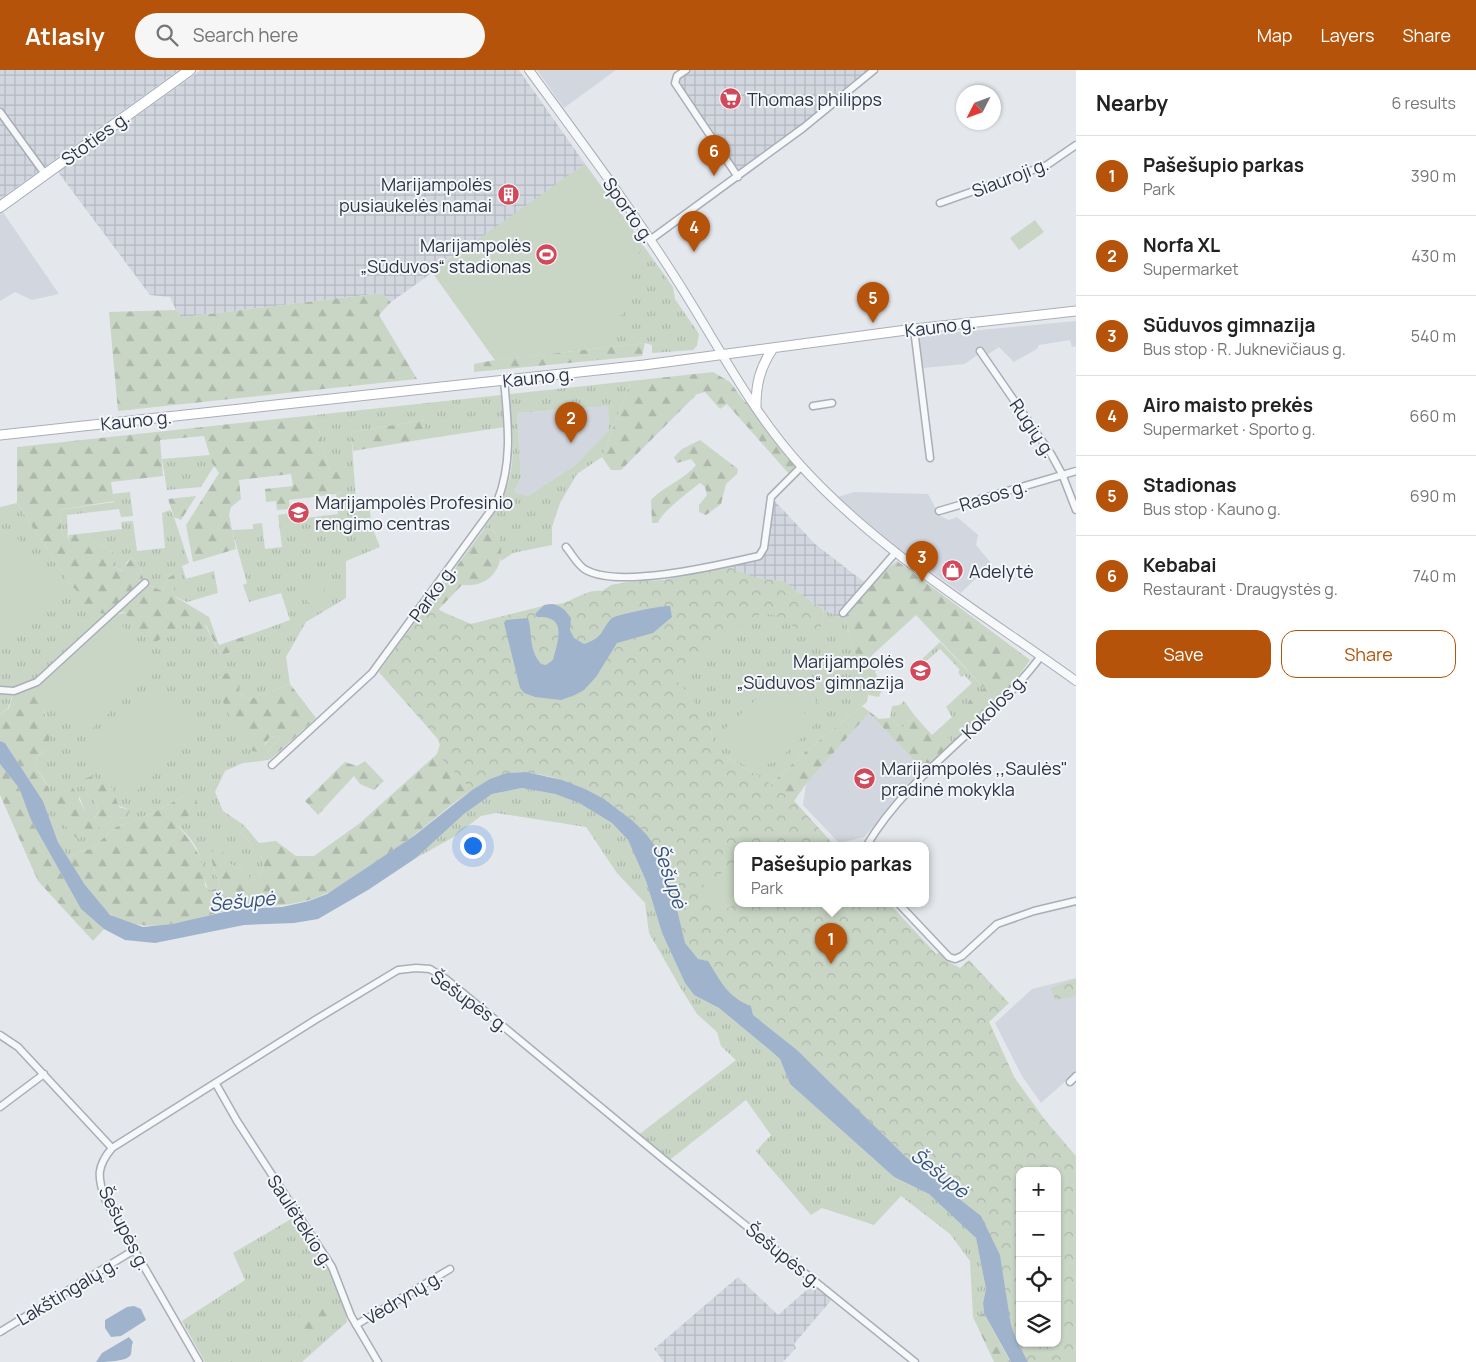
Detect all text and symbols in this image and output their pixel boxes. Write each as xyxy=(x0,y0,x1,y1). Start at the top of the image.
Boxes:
search box xyxy=(135,13,485,58)
text: Atlasly xyxy=(25,19,105,52)
icon: search xyxy=(153,21,181,49)
text: Search here xyxy=(193,22,298,48)
text: Map xyxy=(1257,23,1292,47)
text: Layers xyxy=(1320,23,1374,47)
text: Share xyxy=(1402,23,1451,47)
north arrow xyxy=(956,85,1001,130)
supermarket icon: Thomas philipps xyxy=(719,87,743,111)
place label: Thomas philipps xyxy=(747,87,882,111)
text: Nearby xyxy=(1096,89,1168,117)
text: 6 results xyxy=(1391,92,1456,114)
street label: Stoties g. xyxy=(56,105,134,171)
pin: 6 xyxy=(698,135,730,176)
street label: Siauroji g. xyxy=(968,151,1052,203)
text: Pašešupio parkas xyxy=(1143,152,1304,178)
text: 1 xyxy=(1108,165,1116,187)
text: 390 m xyxy=(1411,165,1456,187)
place label: Marijampolės pusiaukelės namai xyxy=(339,172,492,217)
street label: Sporto g. xyxy=(598,172,660,248)
text: Park xyxy=(1143,178,1175,200)
building icon: Marijampolės pusiaukelės namai xyxy=(496,182,520,206)
pin: 4 xyxy=(678,211,710,252)
text: Norfa XL xyxy=(1143,232,1220,258)
place label: Marijampolės „Sūduvos“ stadionas xyxy=(360,233,531,278)
sports icon: Marijampolės „Sūduvos“ stadionas xyxy=(535,243,559,267)
text: 2 xyxy=(1107,245,1117,267)
text: 430 m xyxy=(1411,245,1456,267)
text: Supermarket xyxy=(1143,258,1239,280)
pin: 5 xyxy=(857,282,889,323)
street label: Kauno g. xyxy=(903,310,977,342)
text: Sūduvos gimnazija xyxy=(1143,312,1316,338)
text: 3 xyxy=(1107,325,1117,347)
text: 540 m xyxy=(1411,325,1456,347)
text: Bus stop · R. Juknevičiaus g. xyxy=(1143,338,1346,360)
street label: Kauno g. xyxy=(501,361,575,393)
text: Airo maisto prekės xyxy=(1143,392,1313,418)
street label: Rugių g. xyxy=(1004,394,1062,462)
pin: 2 xyxy=(555,402,587,443)
street label: Kauno g. xyxy=(99,404,173,436)
text: 4 xyxy=(1107,405,1117,427)
text: 660 m xyxy=(1410,405,1456,427)
text: Supermarket · Sporto g. xyxy=(1143,418,1316,440)
text: Stadionas xyxy=(1143,472,1237,498)
street label: Rasos g. xyxy=(956,473,1030,517)
text: 5 xyxy=(1107,485,1117,507)
text: 690 m xyxy=(1410,485,1456,507)
place label: Marijampolės Profesinio rengimo centras xyxy=(315,490,513,535)
text: Bus stop · Kauno g. xyxy=(1143,498,1281,520)
school or university icon: Marijampolės Profesinio rengimo centras xyxy=(287,500,311,524)
pin: 3 xyxy=(906,541,938,582)
text: Kebabai xyxy=(1143,552,1217,578)
shop icon: Adelytė xyxy=(941,559,965,583)
place label: Adelytė xyxy=(969,559,1034,583)
street label: Parko g. xyxy=(403,560,461,626)
text: 6 xyxy=(1107,565,1117,587)
text: 740 m xyxy=(1413,565,1456,587)
text: Restaurant · Draugystės g. xyxy=(1143,578,1338,600)
button: Save xyxy=(1096,630,1271,678)
button: Share xyxy=(1281,630,1456,678)
place label: Marijampolės „Sūduvos“ gimnazija xyxy=(737,649,904,694)
school or university icon: Marijampolės „Sūduvos“ gimnazija xyxy=(908,659,932,683)
street label: Kokolos g. xyxy=(956,668,1032,744)
place label: Marijampolės ,,Saulės" pradinė mokykla xyxy=(881,756,1068,801)
school or university icon: Marijampolės ,,Saulės" pradinė mokykla xyxy=(853,766,877,790)
your location xyxy=(460,833,486,859)
water label: Šešupė xyxy=(647,840,694,913)
popup xyxy=(734,842,929,907)
text: Pašešupio parkas xyxy=(751,851,912,877)
text: Park xyxy=(751,877,783,899)
water label: Šešupė xyxy=(208,884,278,917)
pin: 1 xyxy=(815,923,847,964)
street label: Šešupės g. xyxy=(426,964,514,1038)
water label: Šešupė xyxy=(906,1142,976,1205)
map controls xyxy=(1016,1167,1061,1347)
button: + xyxy=(1016,1167,1061,1212)
street label: Saulėtekio g. xyxy=(262,1170,340,1272)
street label: Šešupės g. xyxy=(94,1182,156,1274)
button: − xyxy=(1016,1212,1061,1257)
street label: Šešupės g. xyxy=(741,1217,827,1293)
street label: Lakštingalų g. xyxy=(12,1251,122,1331)
button: locate xyxy=(1016,1257,1061,1302)
street label: Vėdrynų g. xyxy=(359,1264,447,1330)
button: layers xyxy=(1016,1302,1061,1347)

